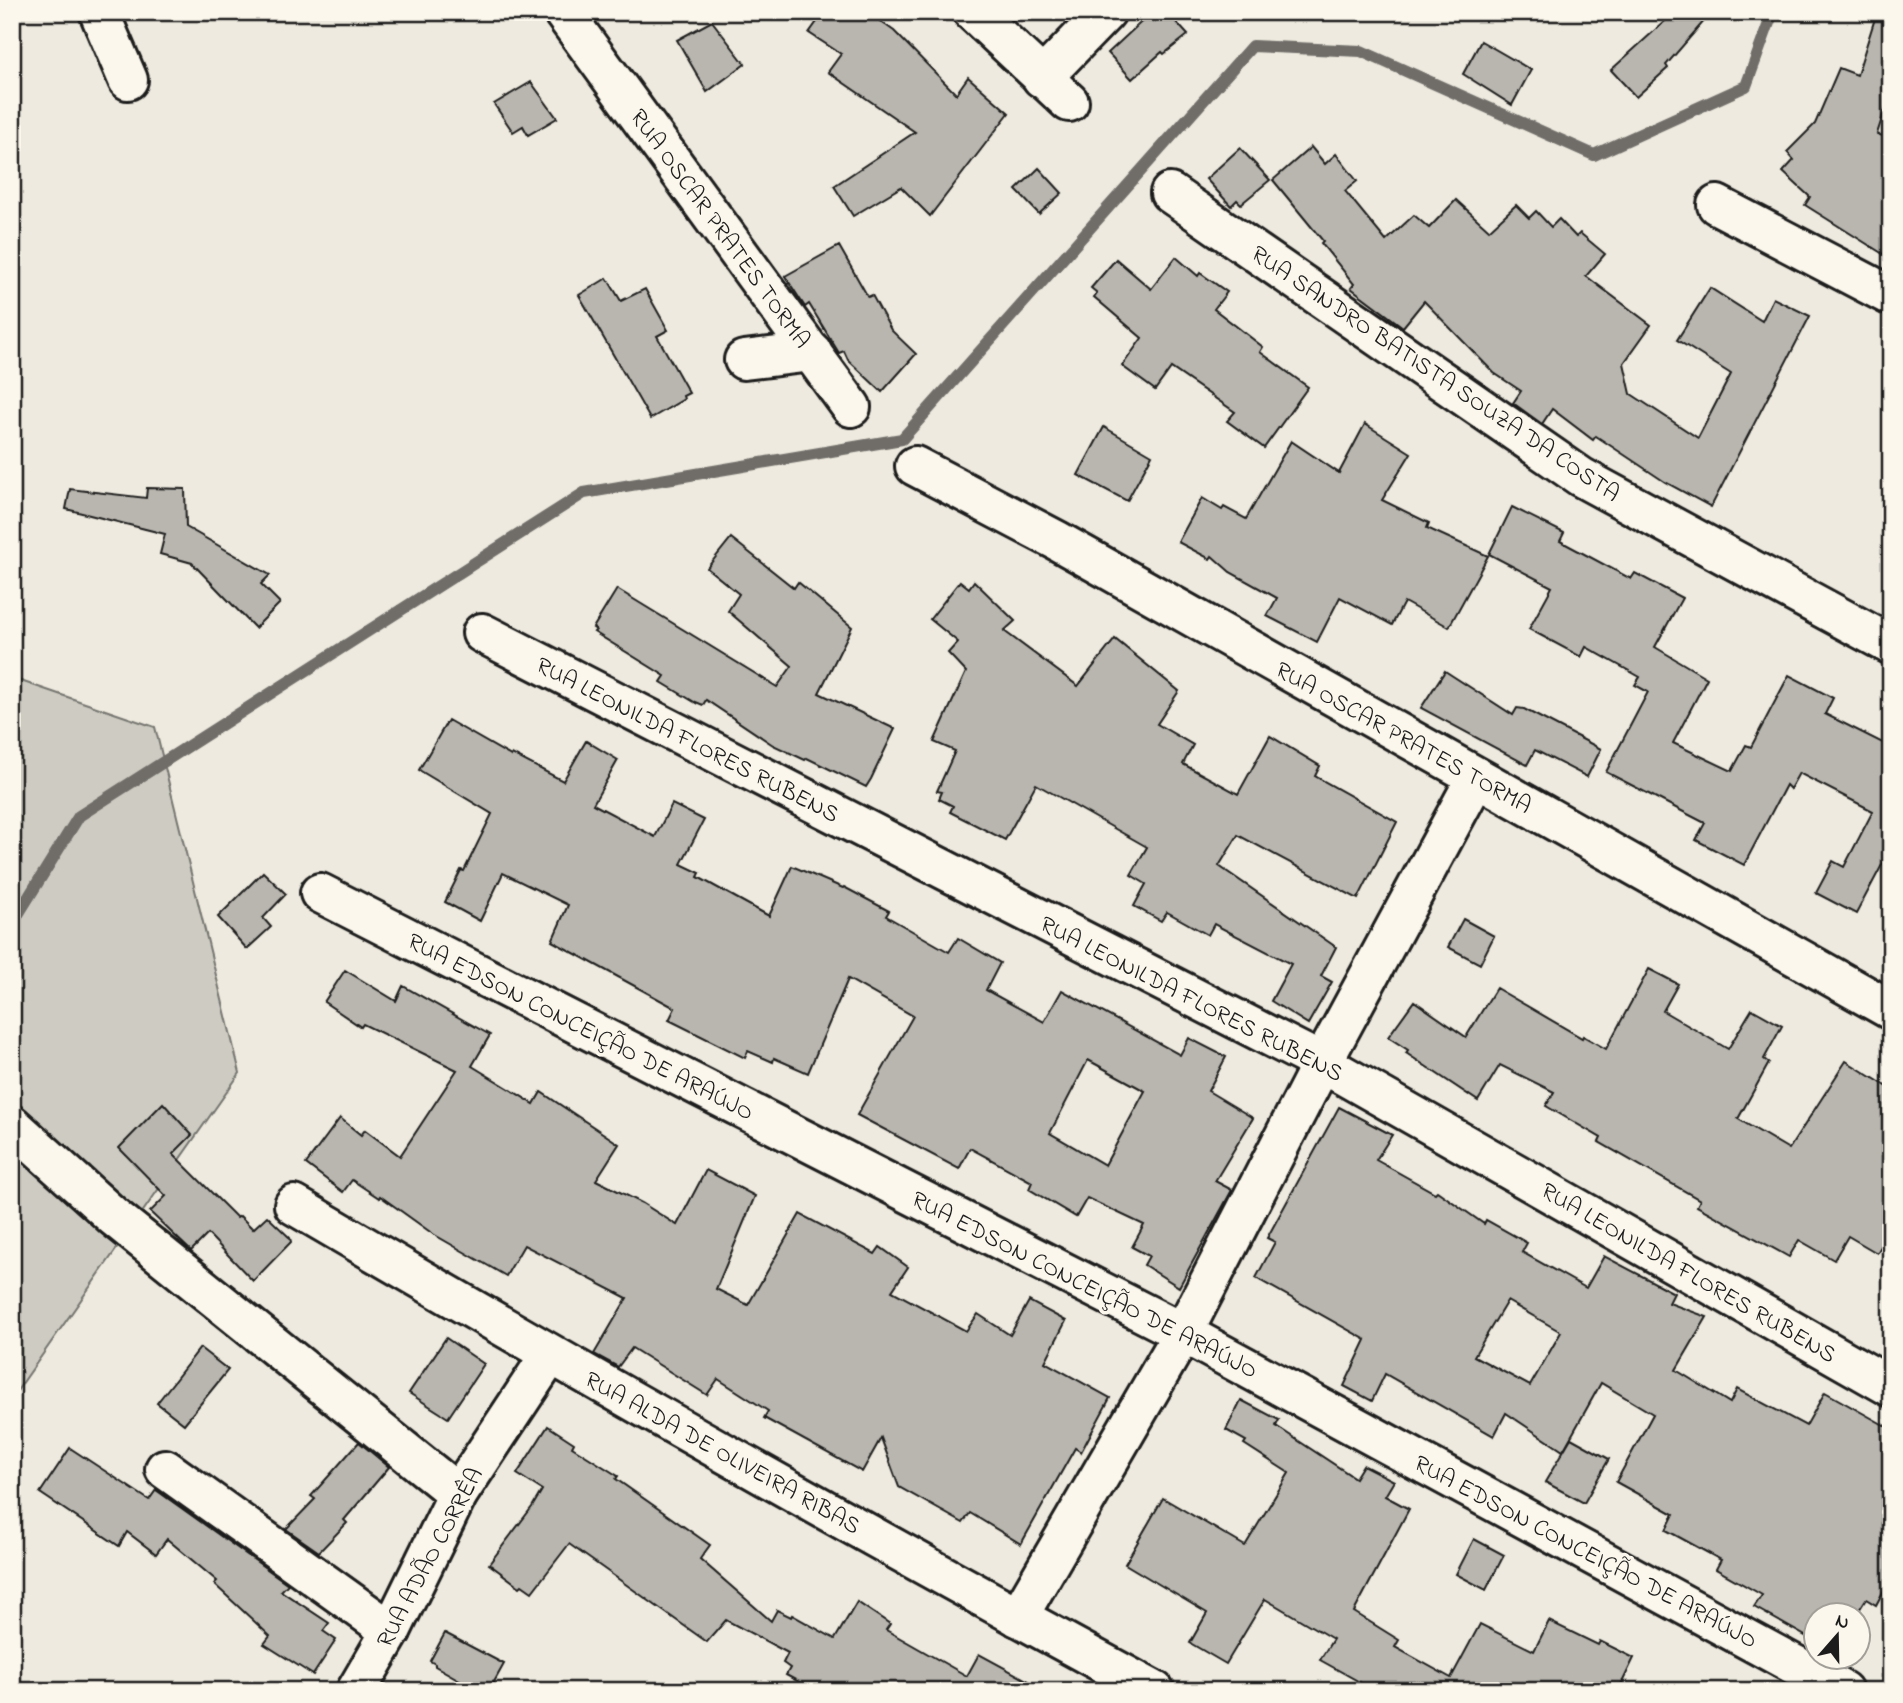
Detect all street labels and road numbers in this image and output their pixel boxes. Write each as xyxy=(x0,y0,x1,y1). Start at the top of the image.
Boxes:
street label: RUA OSCAR PRATES TORMA xyxy=(620,102,818,356)
street label: RUA SANDRO BATISTA SOUZA DA COSTA xyxy=(1243,238,1626,512)
street label: RUA LEONILDA FLORES RUBENS xyxy=(529,649,845,833)
street label: RUA OSCAR PRATES TORMA xyxy=(1268,654,1537,824)
street label: RUA LEONILDA FLORES RUBENS xyxy=(1033,908,1349,1092)
street label: RUA EDSON CONCEIÇÃO DE ARAÚJO xyxy=(401,925,759,1131)
street label: RUA LEONILDA FLORES RUBENS xyxy=(1533,1175,1842,1373)
street label: RUA EDSON CONCEIÇÃO DE ARAÚJO xyxy=(905,1183,1263,1389)
street label: RUA ALDA DE OLIVEIRA RIBAS xyxy=(578,1364,866,1545)
street label: RUA EDSON CONCEIÇÃO DE ARAÚJO xyxy=(1407,1447,1763,1659)
street label: RUA ADÃO CORRÊA xyxy=(369,1462,494,1654)

